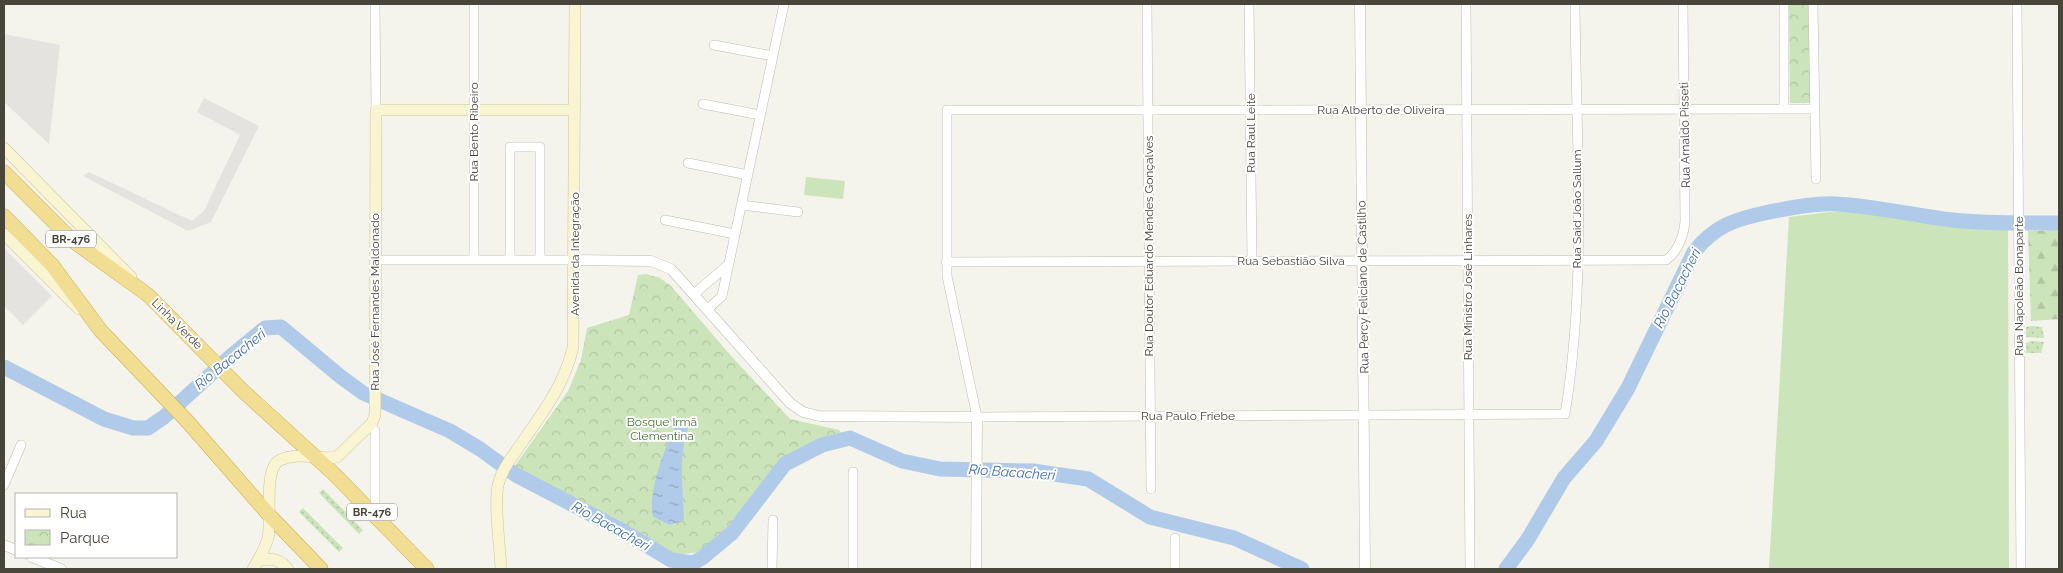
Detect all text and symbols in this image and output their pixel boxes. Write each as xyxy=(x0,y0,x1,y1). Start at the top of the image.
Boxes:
street label: Rua Bento Ribeiro xyxy=(467,82,481,182)
street label: Rua Arnaldo Pisseti xyxy=(1677,82,1693,188)
street label: Rua Raul Leite xyxy=(1244,93,1258,173)
street label: Rua Alberto de Oliveira xyxy=(1317,103,1445,117)
street label: Rua Doutor Eduardo Mendes Gonçalves xyxy=(1142,135,1156,357)
street label: Rua Said João Sallum xyxy=(1570,149,1584,269)
street label: Avenida da Integração xyxy=(568,192,582,316)
street label: Rua Percy Feliciano de Castilho xyxy=(1354,200,1372,374)
street label: Rua José Fernandes Maldonado xyxy=(368,213,382,391)
street label: Rua Ministro José Linhares xyxy=(1461,213,1475,360)
street label: Rua Napoleão Bonaparte xyxy=(2012,216,2026,356)
road number: BR-476 xyxy=(46,230,96,248)
water label: Rio Bacacheri xyxy=(1650,245,1704,330)
street label: Rua Sebastião Silva xyxy=(1237,254,1345,268)
street label: Linha Verde xyxy=(149,296,205,352)
water label: Rio Bacacheri xyxy=(191,325,270,393)
street label: Rua Paulo Friebe xyxy=(1141,409,1235,423)
park label: Bosque Irmã Clementina xyxy=(627,415,697,443)
water label: Rio Bacacheri xyxy=(968,461,1057,483)
legend xyxy=(15,493,178,558)
water label: Rio Bacacheri xyxy=(569,498,654,555)
text: Rua xyxy=(60,504,87,522)
road number: BR-476 xyxy=(347,504,397,520)
text: Parque xyxy=(60,529,110,547)

